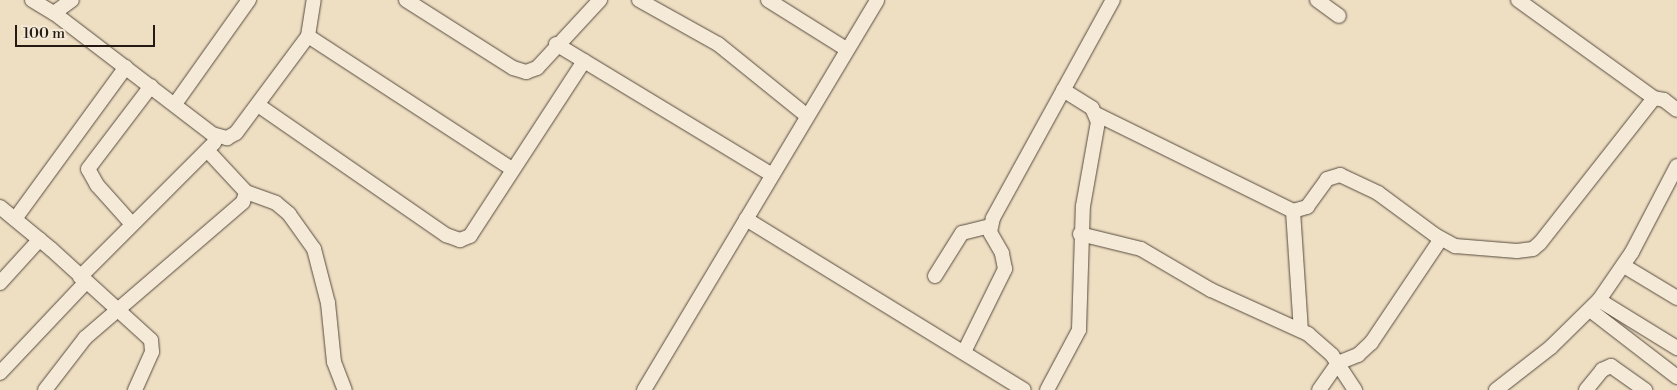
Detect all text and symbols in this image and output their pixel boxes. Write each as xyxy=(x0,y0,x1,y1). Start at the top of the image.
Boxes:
scale bar xyxy=(18,15,158,47)
text: 100 m xyxy=(23,24,65,43)

